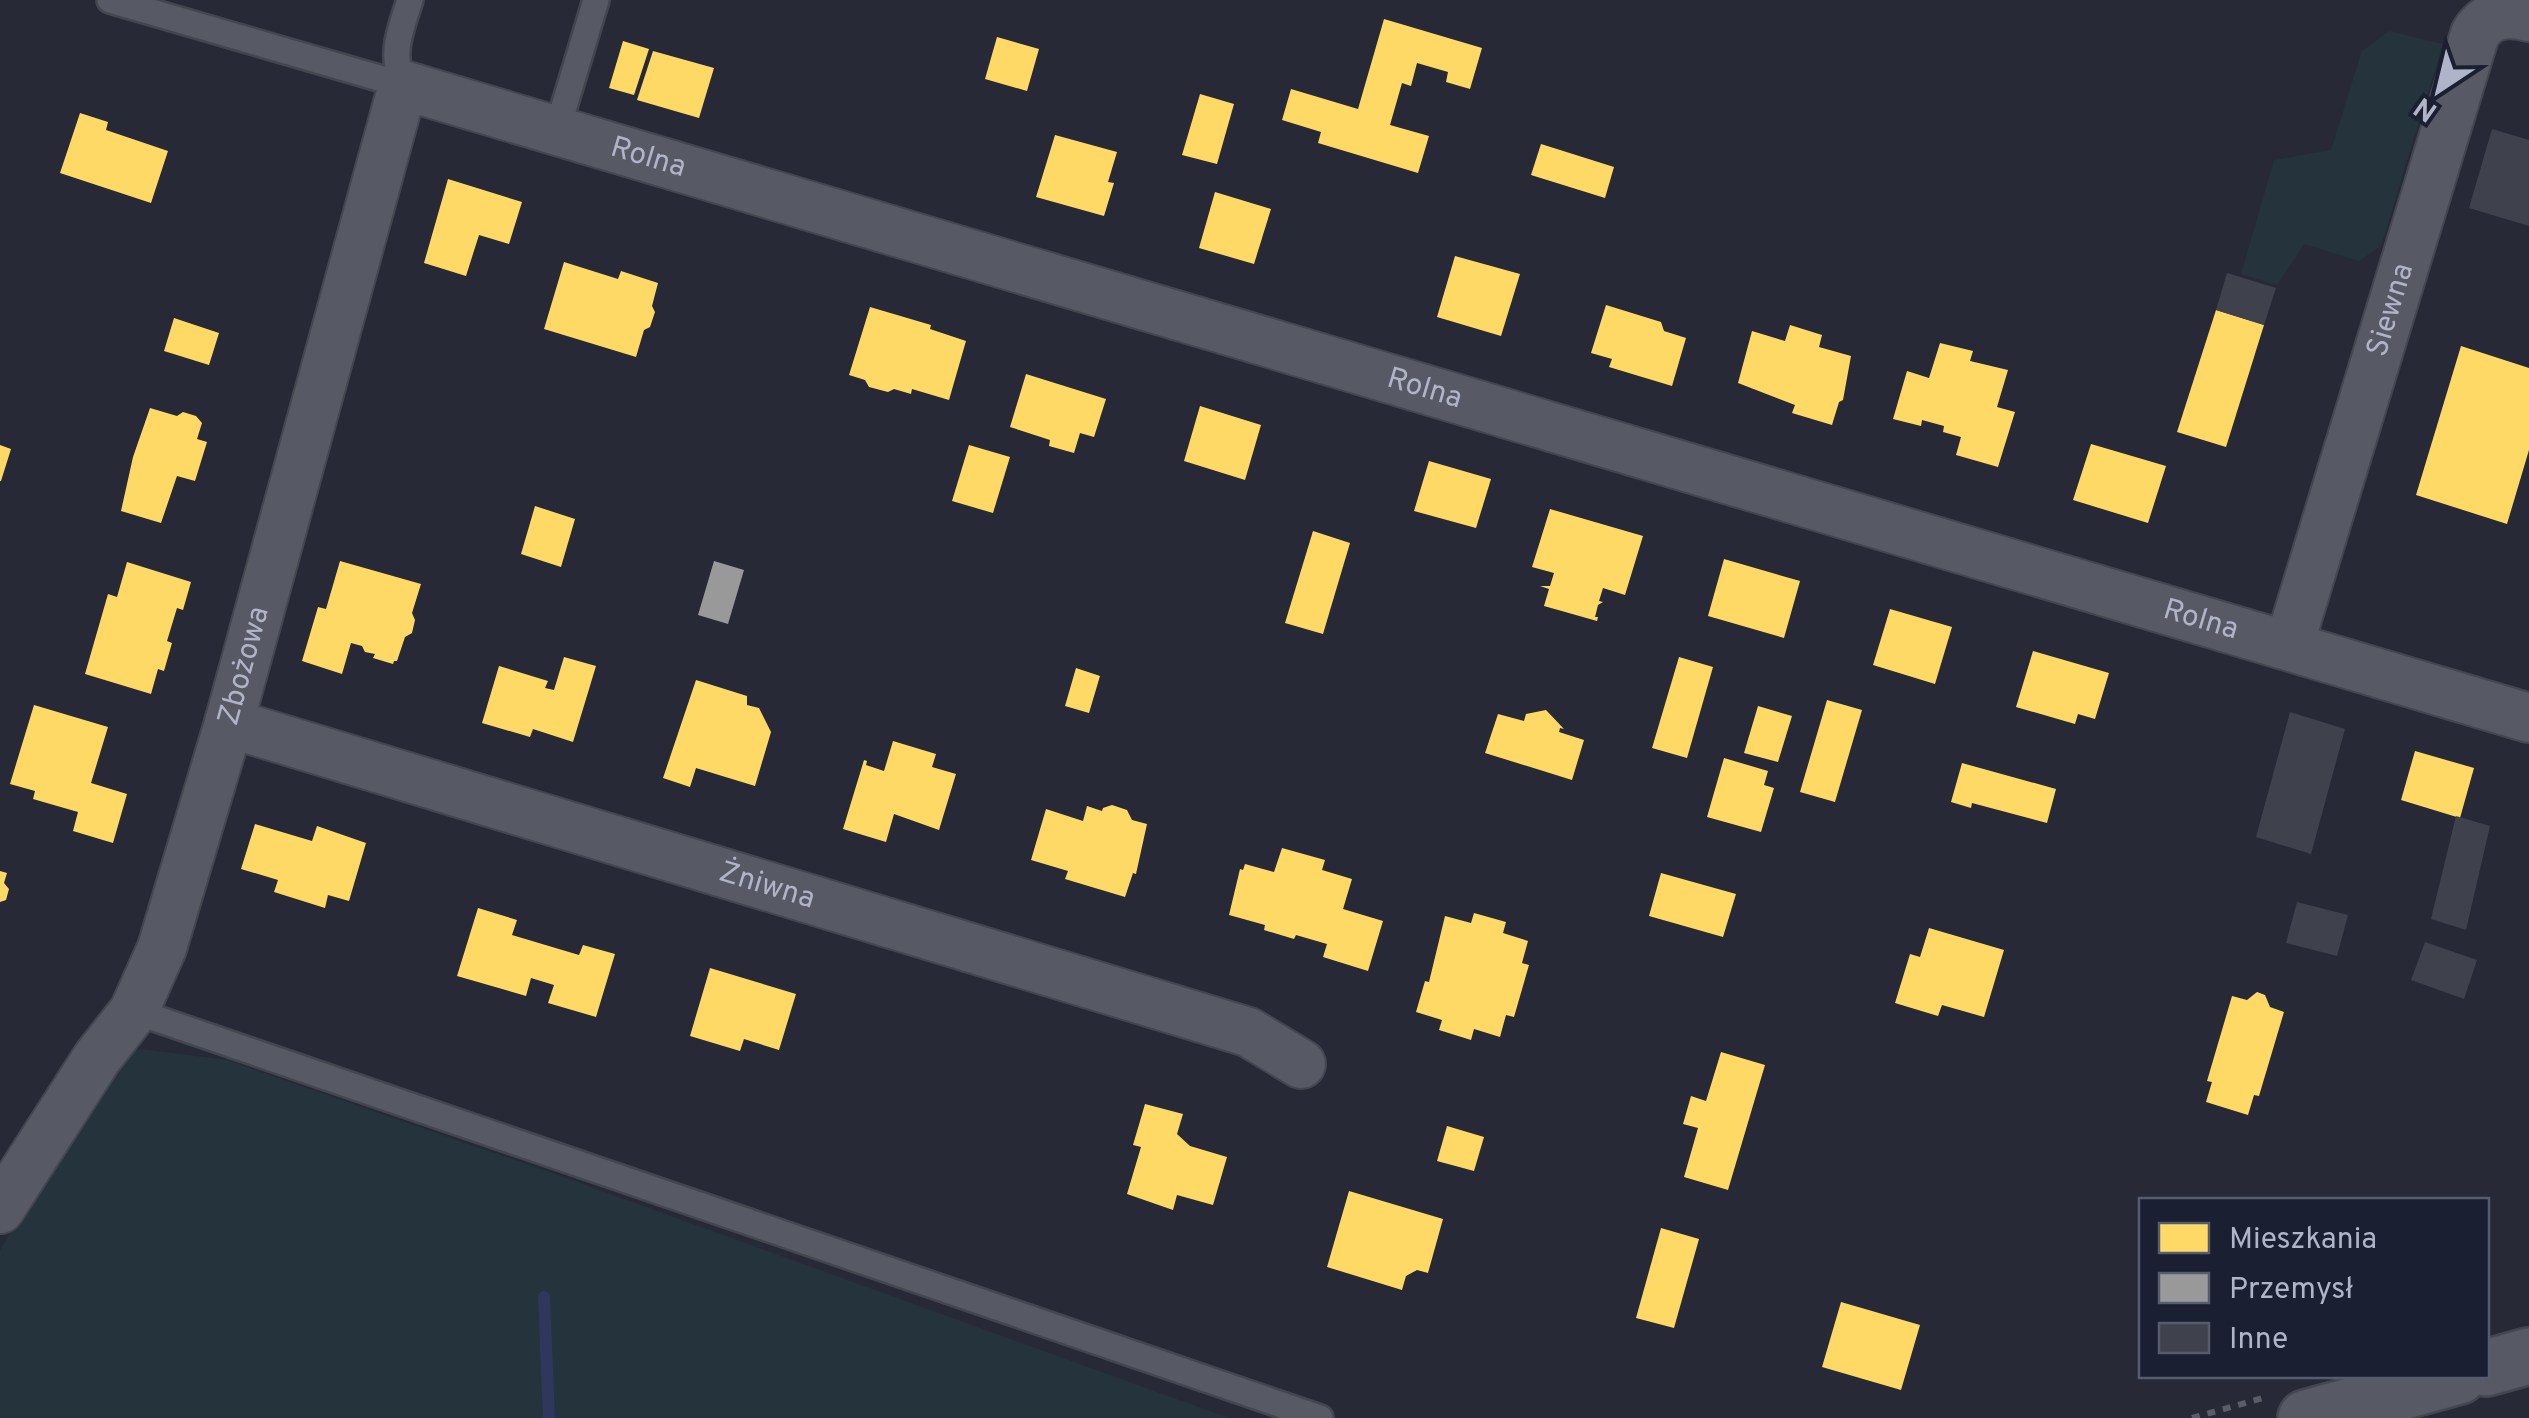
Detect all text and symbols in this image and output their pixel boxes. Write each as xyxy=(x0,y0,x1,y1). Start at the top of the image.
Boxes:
north arrow xyxy=(2389,40,2489,140)
text: N xyxy=(2408,88,2445,129)
street label: Rolna xyxy=(606,129,690,187)
street label: Siewna xyxy=(2359,259,2423,361)
street label: Rolna xyxy=(1382,360,1466,418)
street label: Rolna xyxy=(2159,592,2243,649)
street label: Zbożowa xyxy=(211,603,278,730)
street label: Żniwna xyxy=(714,852,819,918)
legend xyxy=(2139,1198,2489,1378)
text: Mieszkania xyxy=(2229,1222,2377,1259)
text: Przemysł xyxy=(2229,1272,2353,1309)
text: Inne xyxy=(2229,1322,2288,1359)

